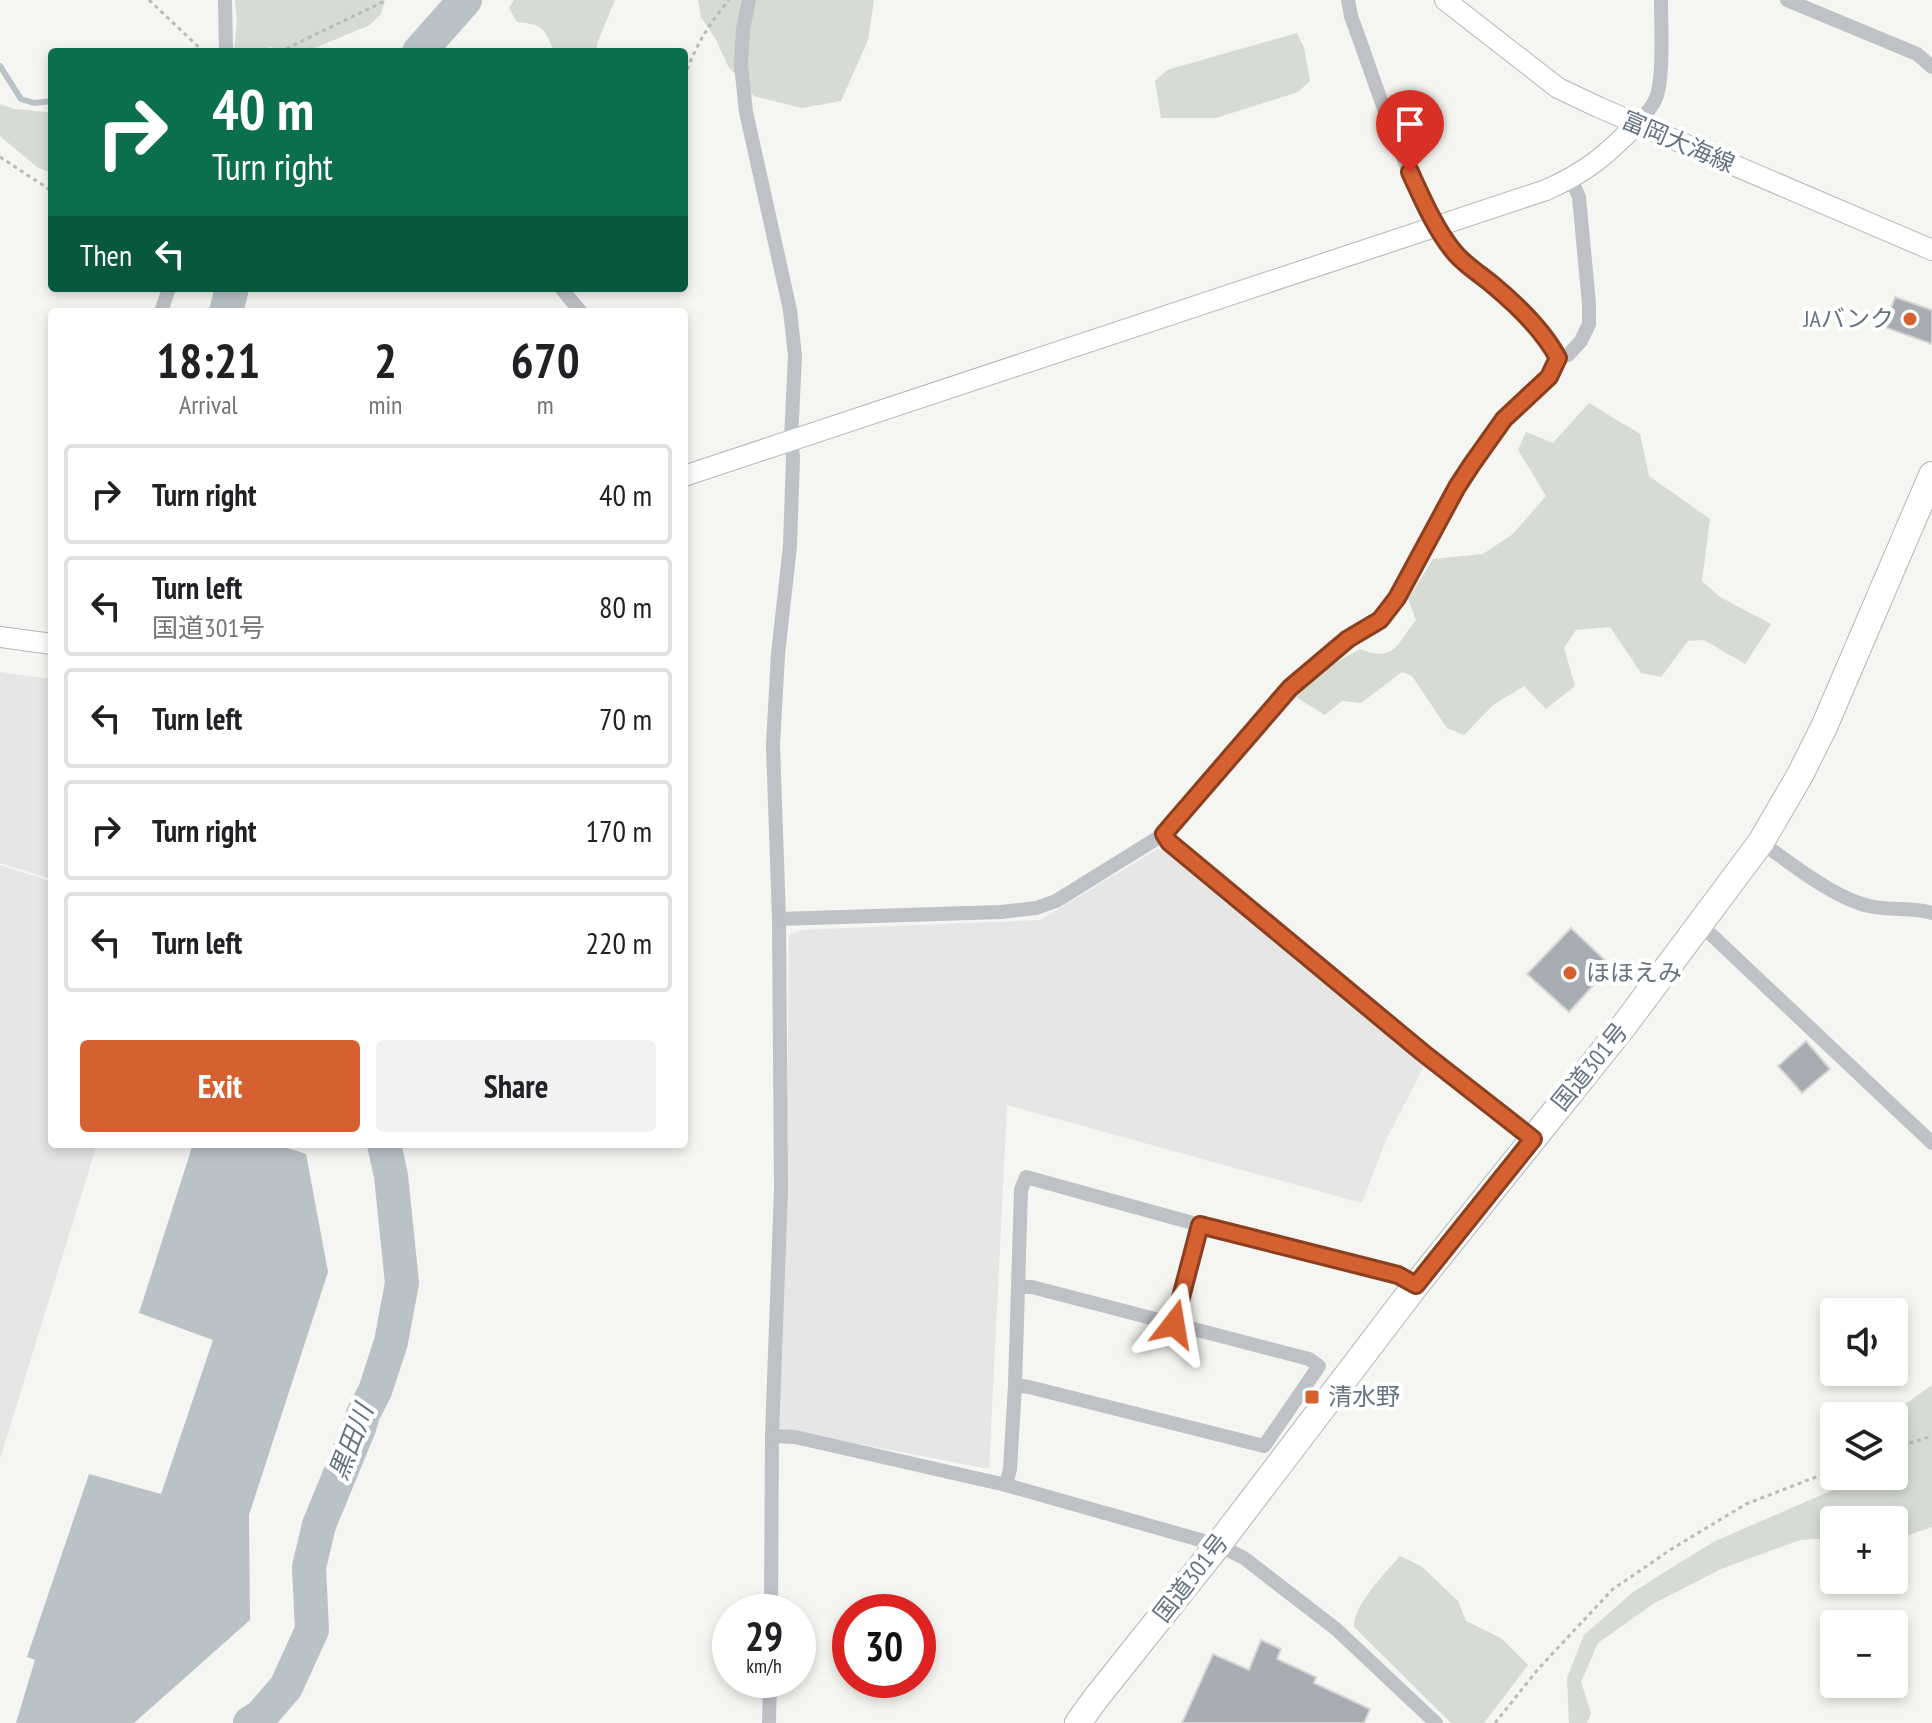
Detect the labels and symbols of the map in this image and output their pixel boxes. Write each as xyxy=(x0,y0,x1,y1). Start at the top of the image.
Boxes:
pin xyxy=(1376,90,1444,172)
street label: 富岡大海線 xyxy=(1617,104,1739,179)
place label: JAバンク xyxy=(1803,303,1894,334)
marker: JAバンク xyxy=(1901,310,1919,328)
place label: ほほえみ xyxy=(1586,957,1682,988)
marker: ほほえみ xyxy=(1561,964,1579,982)
street label: 国道301号 xyxy=(1545,1016,1635,1117)
position arrow xyxy=(1132,1282,1216,1366)
place label: 清水野 xyxy=(1328,1381,1400,1412)
marker: 清水野 xyxy=(1303,1388,1321,1406)
water label: 黒田川 xyxy=(321,1397,381,1484)
street label: 国道301号 xyxy=(1146,1527,1235,1628)
speed limit sign: 30 xyxy=(832,1594,936,1698)

